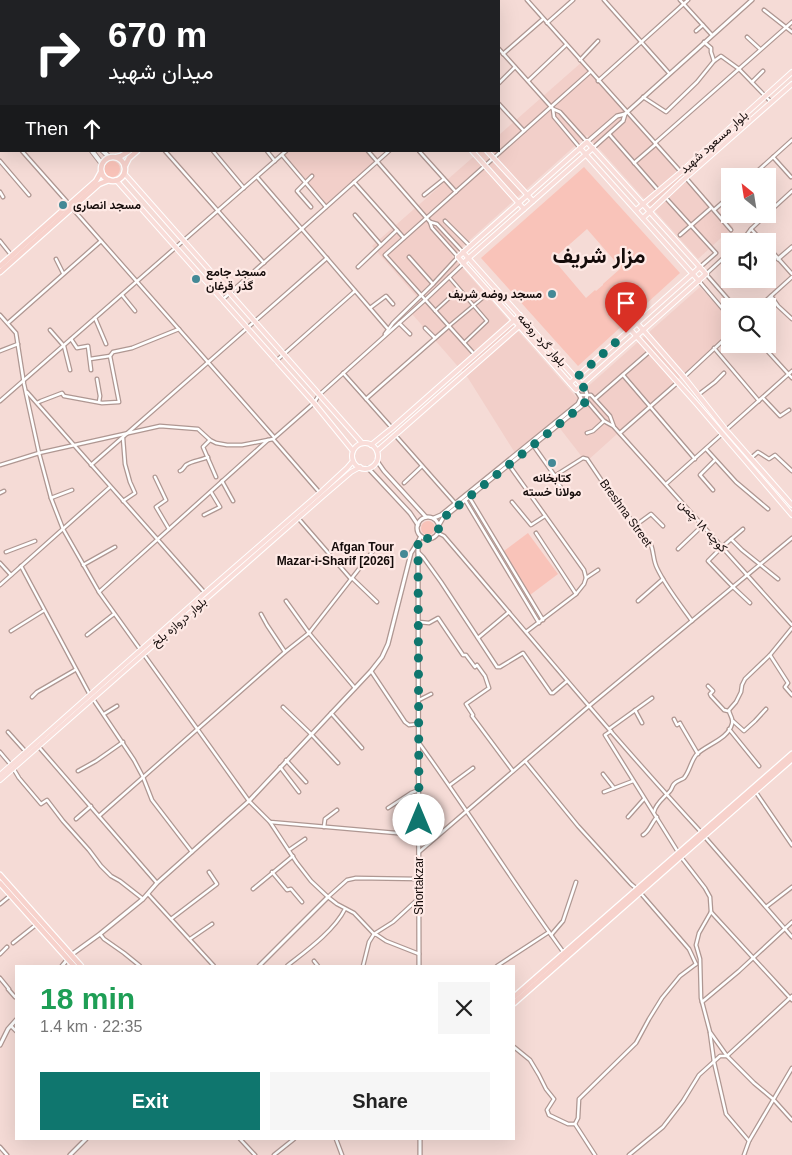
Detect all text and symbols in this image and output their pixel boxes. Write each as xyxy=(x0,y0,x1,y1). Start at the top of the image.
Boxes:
text: 670 m xyxy=(108,15,207,54)
icon: right xyxy=(25,20,90,85)
text: میدان شهید xyxy=(108,59,214,84)
street label: بلوار مسعود شهید xyxy=(677,108,752,177)
icon: ahead xyxy=(78,115,106,143)
text: Then xyxy=(25,118,68,139)
north arrow xyxy=(721,168,776,222)
map controls xyxy=(721,168,776,353)
place label: مسجد انصاری xyxy=(73,198,141,213)
marker: مسجد انصاری xyxy=(57,199,69,211)
button: sound xyxy=(721,233,776,288)
district label: مزار شريف xyxy=(553,243,646,269)
place label: مسجد جامع گذر قرغان xyxy=(206,265,266,294)
marker: مسجد جامع گذر قرغان xyxy=(190,273,202,285)
pin xyxy=(605,282,647,333)
place label: مسجد روضه شریف xyxy=(448,287,542,302)
marker: مسجد روضه شریف xyxy=(546,288,558,300)
icon: arrive xyxy=(612,289,640,317)
button: search xyxy=(721,298,776,353)
street label: بلوار گرد روضه xyxy=(514,311,569,370)
marker: کتابخانه مولانا خسته xyxy=(546,457,558,469)
place label: کتابخانه مولانا خسته xyxy=(523,471,582,500)
street label: Breshna Street xyxy=(597,477,656,550)
street label: كوچه ١٨ چمن xyxy=(675,497,730,556)
place label: Afgan Tour Mazar-i-Sharif [2026] xyxy=(277,540,394,568)
marker: Afgan Tour Mazar-i-Sharif [2026] xyxy=(398,548,410,560)
street label: بلوار دروازه بلخ xyxy=(149,594,211,651)
position arrow xyxy=(392,793,444,845)
street label: Shortakzar xyxy=(412,857,426,915)
text: 18 min xyxy=(40,982,135,1015)
button: close xyxy=(438,982,490,1034)
text: 1.4 km · 22:35 xyxy=(40,1018,142,1035)
button: Exit xyxy=(40,1072,260,1130)
button: Share xyxy=(270,1072,490,1130)

